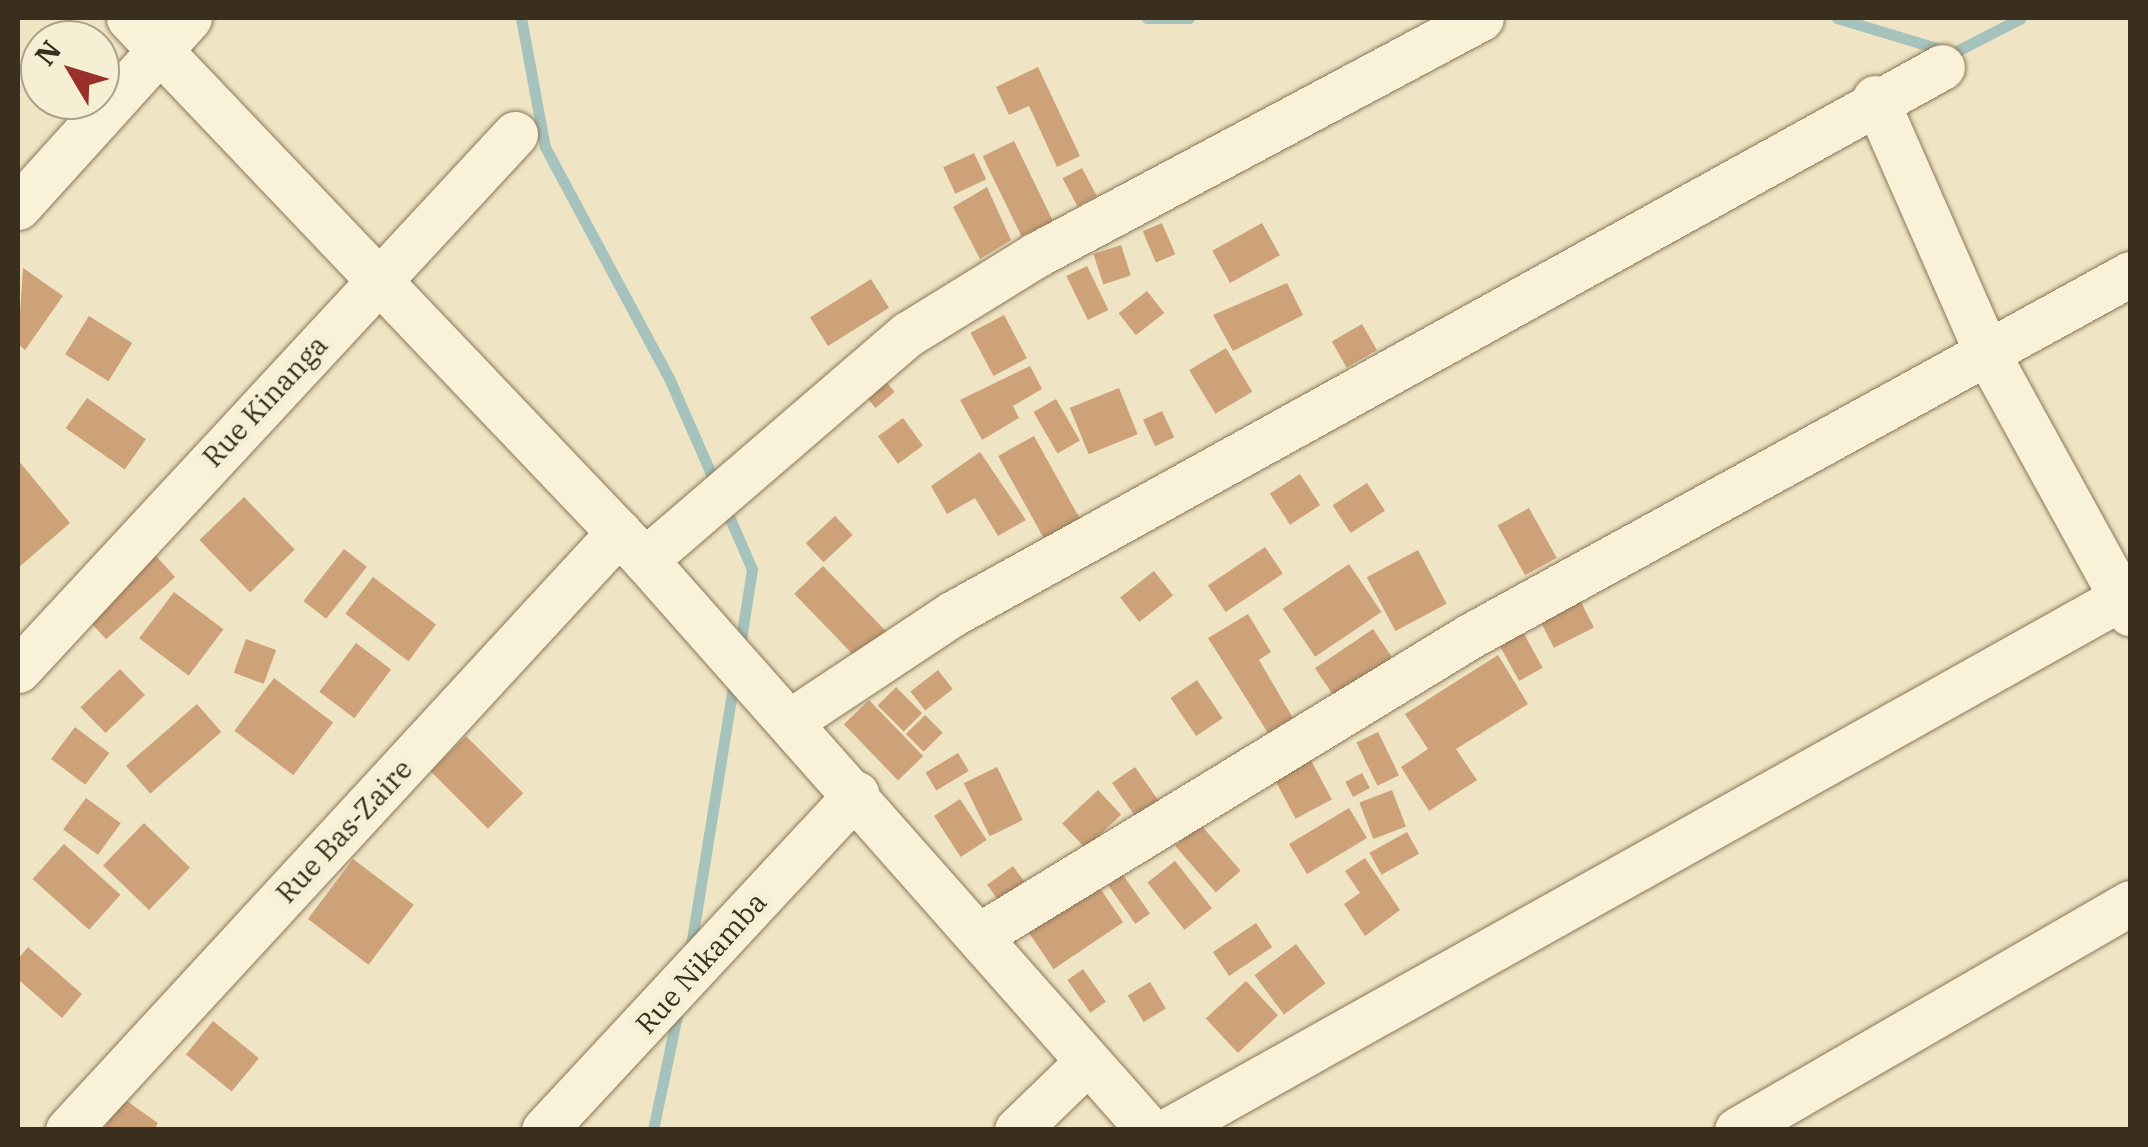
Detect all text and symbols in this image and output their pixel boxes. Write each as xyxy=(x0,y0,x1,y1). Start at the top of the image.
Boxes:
north arrow xyxy=(20,20,120,120)
text: N xyxy=(26,32,69,73)
street label: Rue Kinanga xyxy=(196,328,334,474)
street label: Rue Bas-Zaire xyxy=(269,752,419,910)
street label: Rue Nikamba xyxy=(629,885,773,1041)

